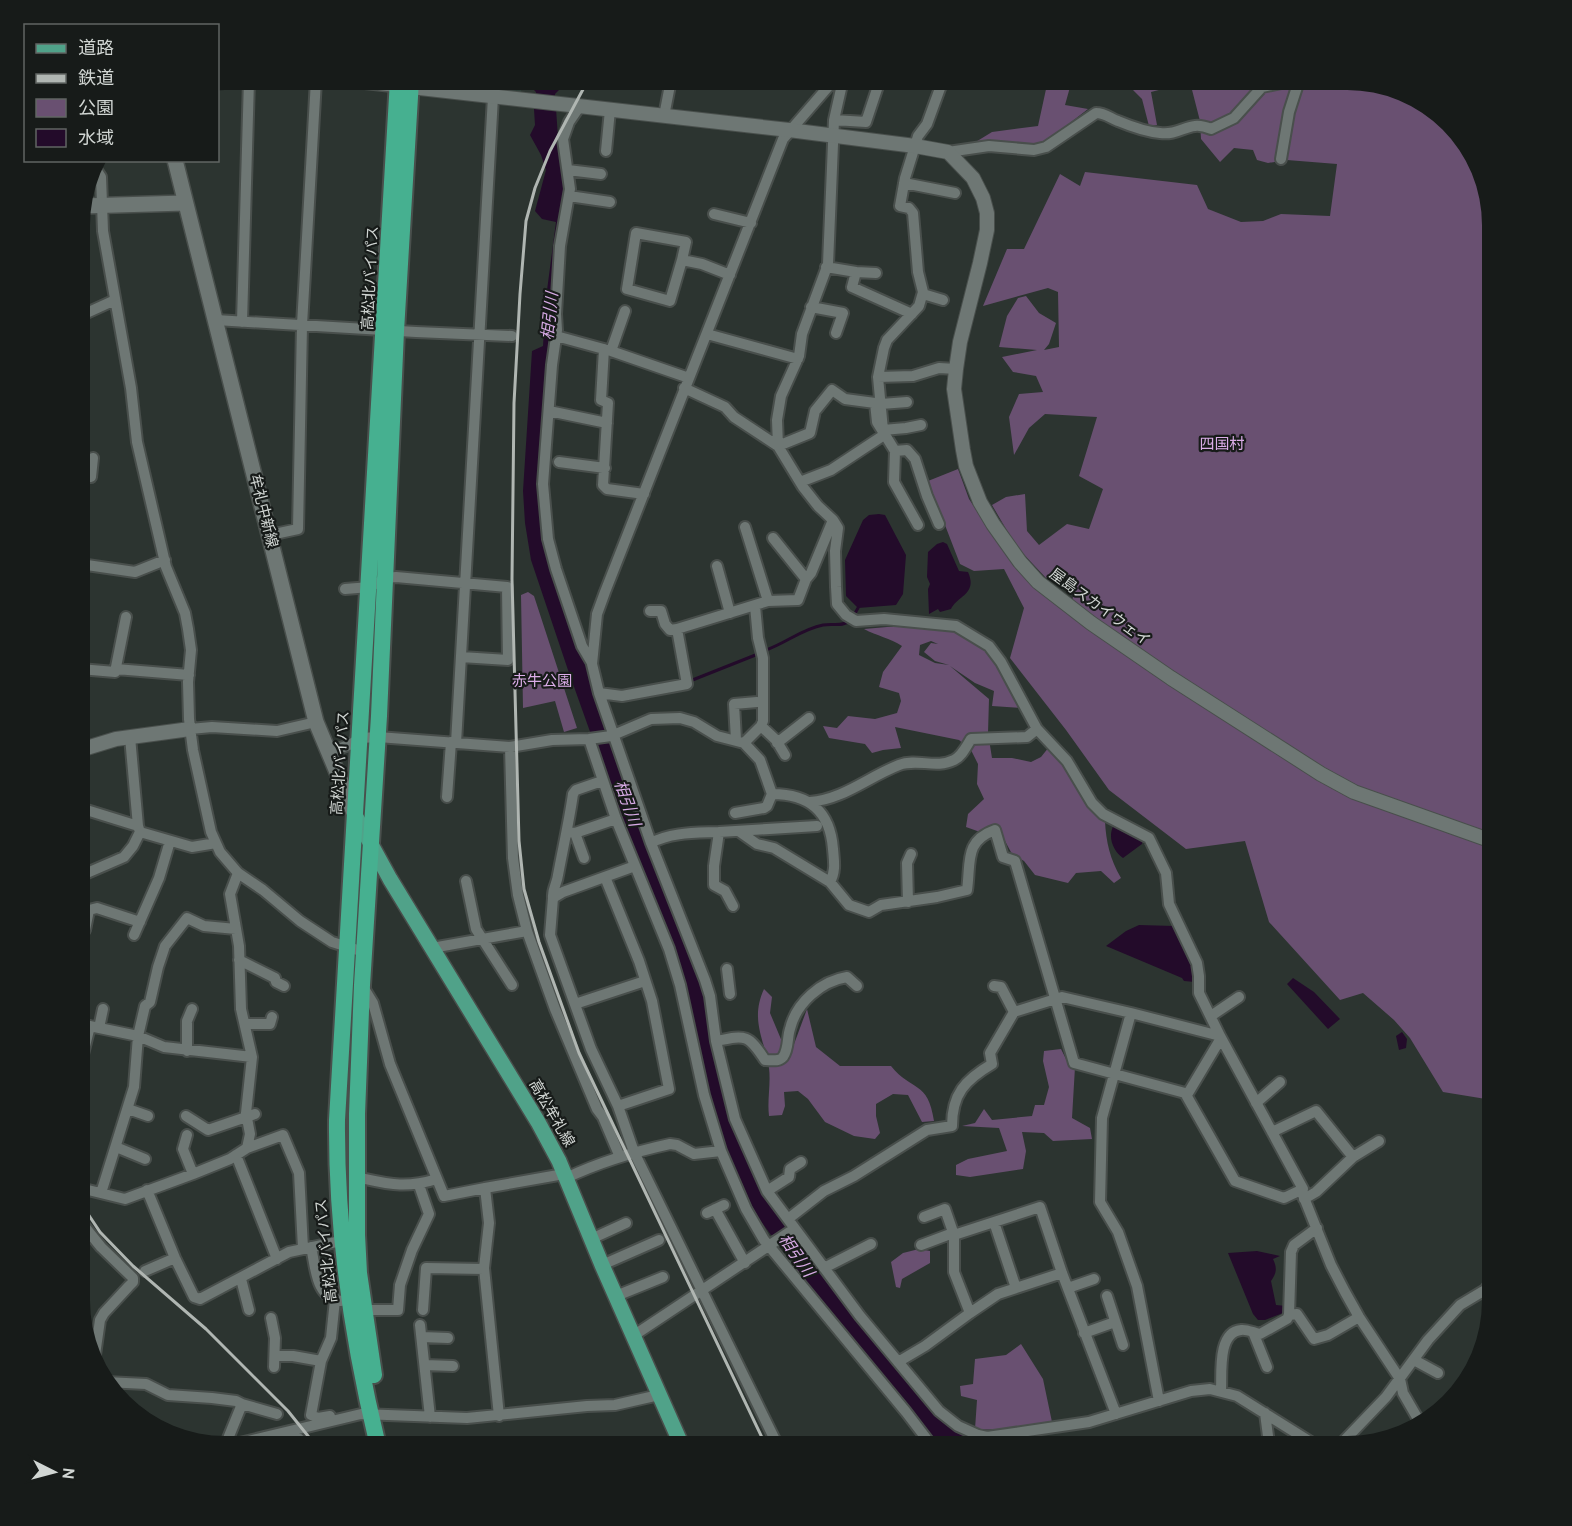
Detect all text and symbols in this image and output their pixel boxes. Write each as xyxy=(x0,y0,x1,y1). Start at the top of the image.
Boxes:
legend xyxy=(24,24,219,162)
text: 道路 xyxy=(78,38,114,61)
text: 鉄道 xyxy=(78,68,114,91)
text: 公園 xyxy=(78,98,114,121)
text: 水域 xyxy=(78,128,114,151)
street label: 高松北バイパス xyxy=(358,225,384,331)
water label: 相引川 xyxy=(539,289,564,341)
park label: 四国村 xyxy=(1199,435,1245,455)
street label: 牟礼中新線 xyxy=(244,473,281,550)
street label: 屋島スカイウェイ xyxy=(1045,565,1153,651)
park label: 赤牛公園 xyxy=(512,673,572,692)
street label: 高松北バイパス xyxy=(327,710,355,816)
water label: 相引川 xyxy=(609,778,644,832)
street label: 高松牟礼線 xyxy=(524,1077,578,1151)
street label: 高松北バイパス xyxy=(312,1198,342,1304)
water label: 相引川 xyxy=(773,1231,818,1283)
north arrow xyxy=(24,1442,84,1502)
text: N xyxy=(56,1467,77,1480)

